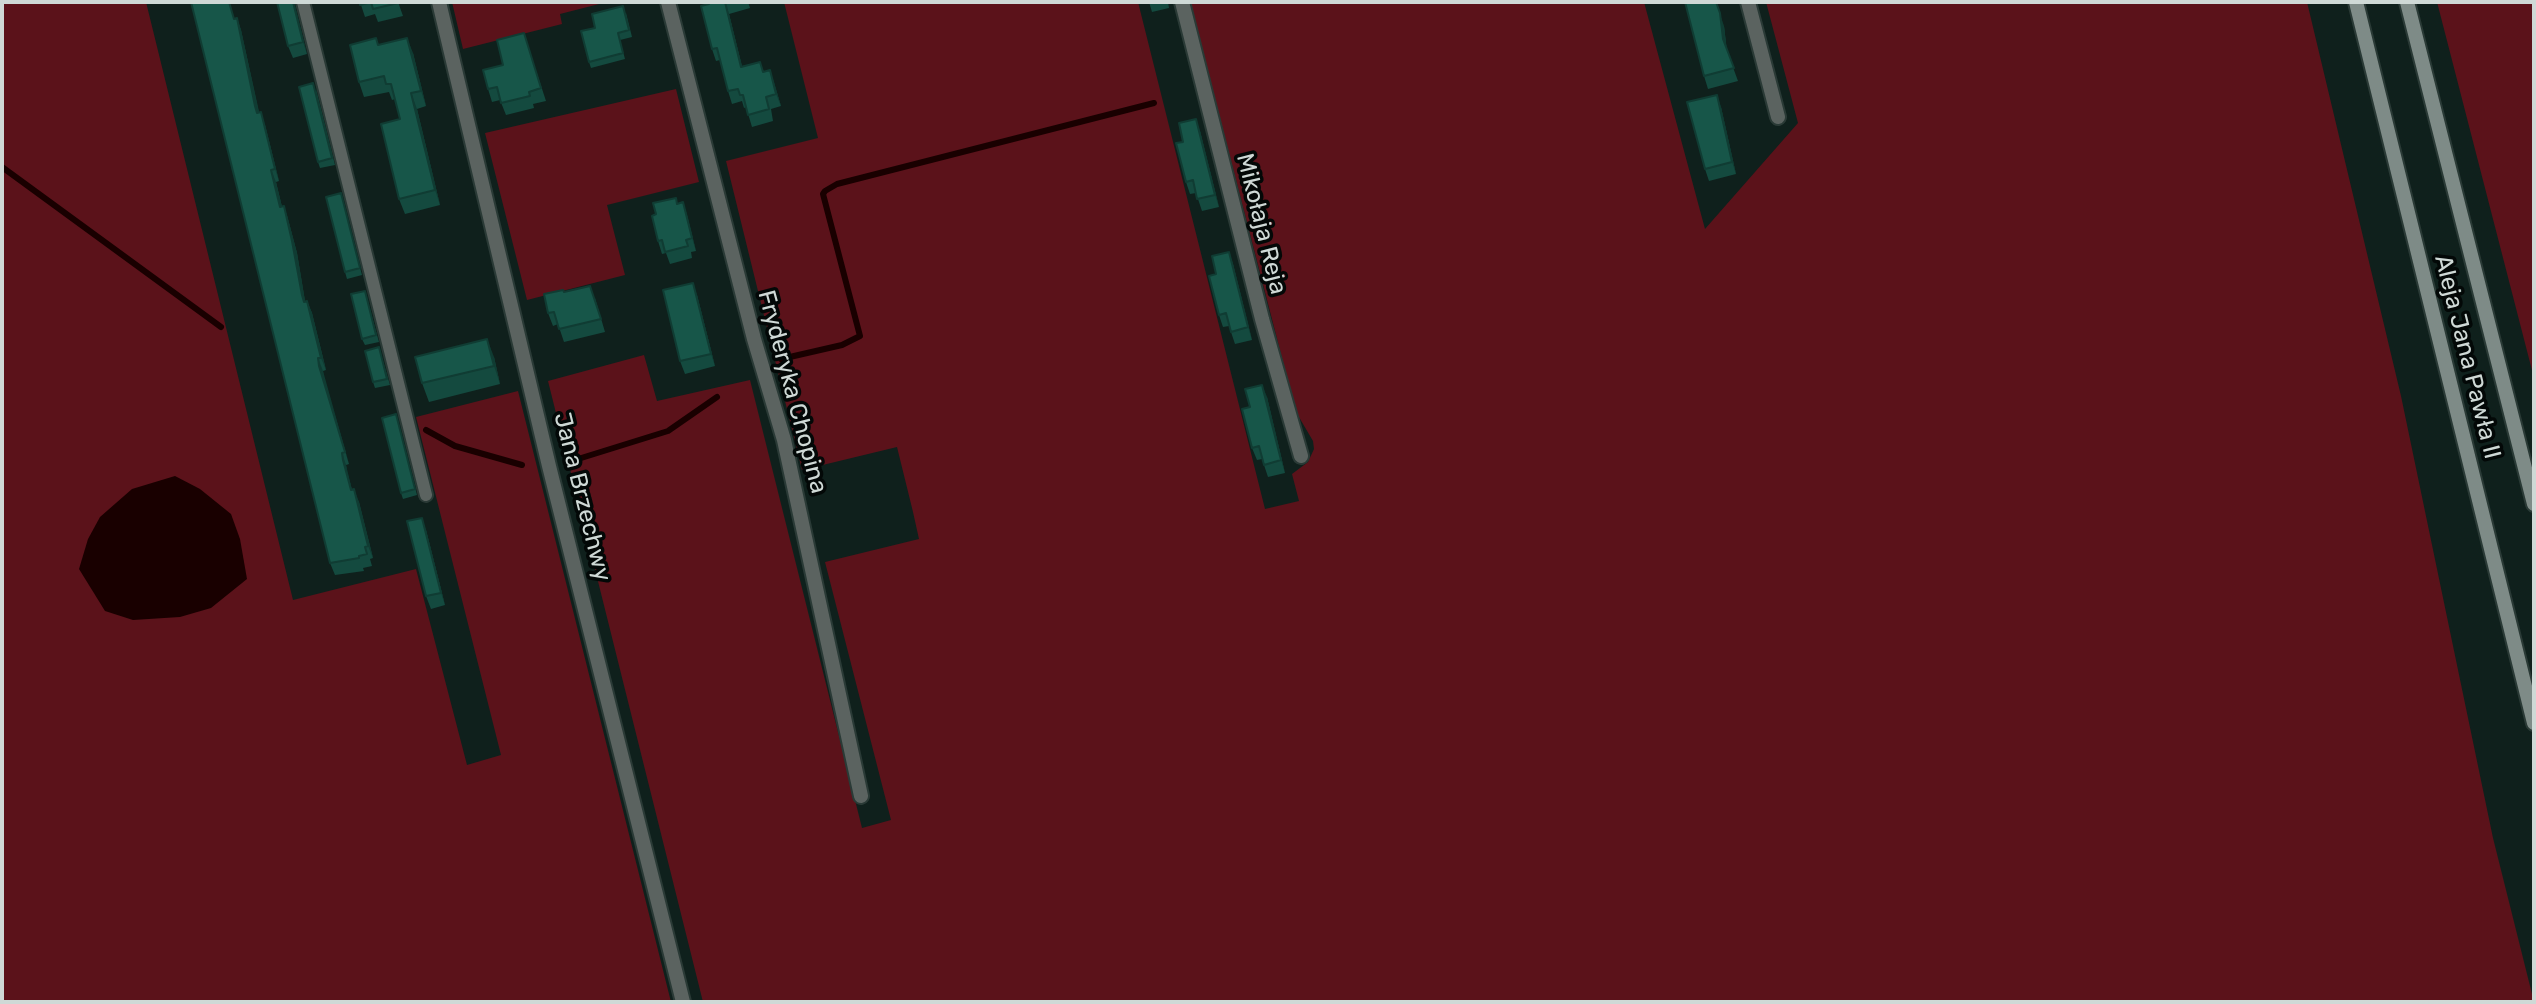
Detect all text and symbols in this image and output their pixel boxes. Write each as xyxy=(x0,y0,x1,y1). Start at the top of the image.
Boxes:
street label: Mikołaja Reja xyxy=(1230,151,1292,297)
street label: Aleja Jana Pawła II xyxy=(2428,252,2506,462)
street label: Fryderyka Chopina xyxy=(751,287,833,497)
street label: Jana Brzechwy xyxy=(547,410,617,584)

